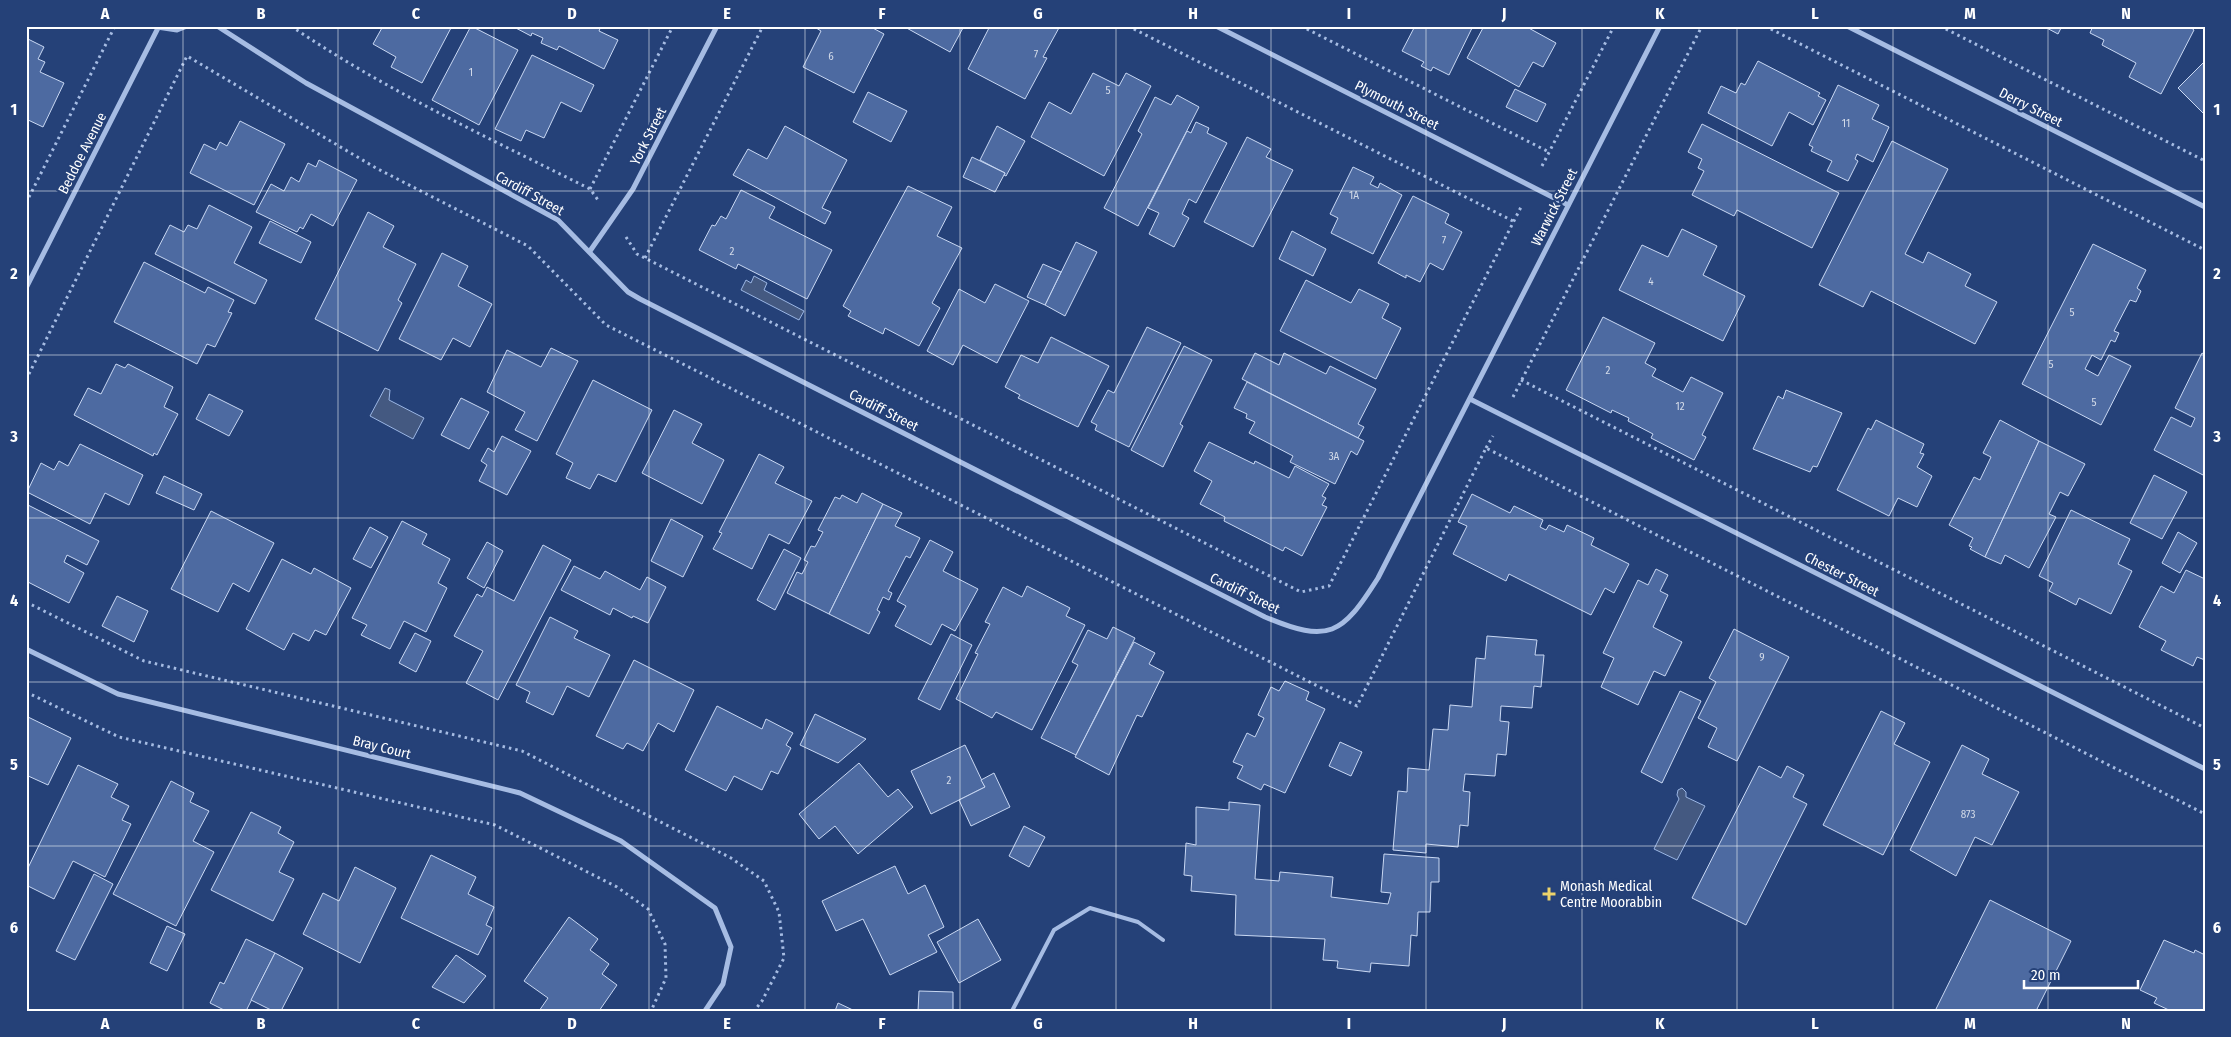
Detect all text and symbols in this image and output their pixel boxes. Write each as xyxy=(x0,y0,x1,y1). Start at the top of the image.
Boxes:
text: A xyxy=(100,4,110,23)
text: B xyxy=(257,4,266,23)
text: C xyxy=(412,4,421,23)
text: D xyxy=(567,4,577,23)
text: E xyxy=(723,4,731,23)
text: F xyxy=(878,4,886,23)
text: G xyxy=(1033,4,1043,23)
text: H xyxy=(1188,4,1198,23)
text: I xyxy=(1347,4,1351,23)
text: J xyxy=(1501,4,1506,23)
text: K xyxy=(1655,4,1665,23)
text: L xyxy=(1811,4,1819,23)
text: M xyxy=(1964,4,1976,23)
text: N xyxy=(2121,4,2131,23)
house number: 7 xyxy=(1034,48,1039,61)
house number: 6 xyxy=(828,50,834,63)
house number: 1 xyxy=(469,66,473,79)
street label: Plymouth Street xyxy=(1352,77,1442,134)
house number: 5 xyxy=(1105,84,1111,97)
street label: Derry Street xyxy=(1996,84,2066,131)
text: 1 xyxy=(11,100,17,119)
text: 1 xyxy=(2214,100,2220,119)
street label: York Street xyxy=(627,104,670,168)
street label: Beddoe Avenue xyxy=(55,110,110,197)
house number: 11 xyxy=(1842,117,1850,130)
street label: Warwick Street xyxy=(1528,165,1581,249)
street label: Cardiff Street xyxy=(493,168,567,219)
house number: 1A xyxy=(1349,189,1359,202)
house number: 7 xyxy=(1442,234,1447,247)
house number: 2 xyxy=(730,245,735,258)
text: 2 xyxy=(9,264,18,283)
text: 2 xyxy=(2212,264,2221,283)
house number: 4 xyxy=(1648,275,1654,288)
house number: 5 xyxy=(2069,306,2075,319)
house number: 5 xyxy=(2048,358,2054,371)
house number: 2 xyxy=(1606,364,1611,377)
street label: Cardiff Street xyxy=(846,386,922,435)
house number: 5 xyxy=(2091,396,2097,409)
house number: 12 xyxy=(1675,400,1685,413)
text: 3 xyxy=(9,427,18,446)
text: 3 xyxy=(2212,427,2221,446)
house number: 3A xyxy=(1329,450,1340,463)
street label: Chester Street xyxy=(1802,548,1882,601)
street label: Cardiff Street xyxy=(1207,569,1283,618)
text: 4 xyxy=(10,591,18,610)
text: 4 xyxy=(2213,591,2221,610)
house number: 9 xyxy=(1759,651,1765,664)
street label: Bray Court xyxy=(351,732,413,763)
text: 5 xyxy=(10,755,18,774)
text: 5 xyxy=(2213,755,2221,774)
house number: 2 xyxy=(947,774,952,787)
house number: 873 xyxy=(1961,808,1975,821)
place label: Monash Medical Centre Moorabbin xyxy=(1560,878,1662,911)
marker: Monash Medical Centre Moorabbin xyxy=(1542,887,1556,901)
text: 6 xyxy=(10,918,18,937)
text: 6 xyxy=(2213,918,2221,937)
scale bar xyxy=(2024,957,2137,989)
text: 20 m xyxy=(2031,966,2061,984)
text: A xyxy=(100,1014,110,1033)
text: B xyxy=(257,1014,266,1033)
text: C xyxy=(412,1014,421,1033)
text: D xyxy=(567,1014,577,1033)
text: E xyxy=(723,1014,731,1033)
text: F xyxy=(878,1014,886,1033)
text: G xyxy=(1033,1014,1043,1033)
text: H xyxy=(1188,1014,1198,1033)
text: I xyxy=(1347,1014,1351,1033)
text: J xyxy=(1501,1014,1506,1033)
text: K xyxy=(1655,1014,1665,1033)
text: L xyxy=(1811,1014,1819,1033)
text: M xyxy=(1964,1014,1976,1033)
text: N xyxy=(2121,1014,2131,1033)

